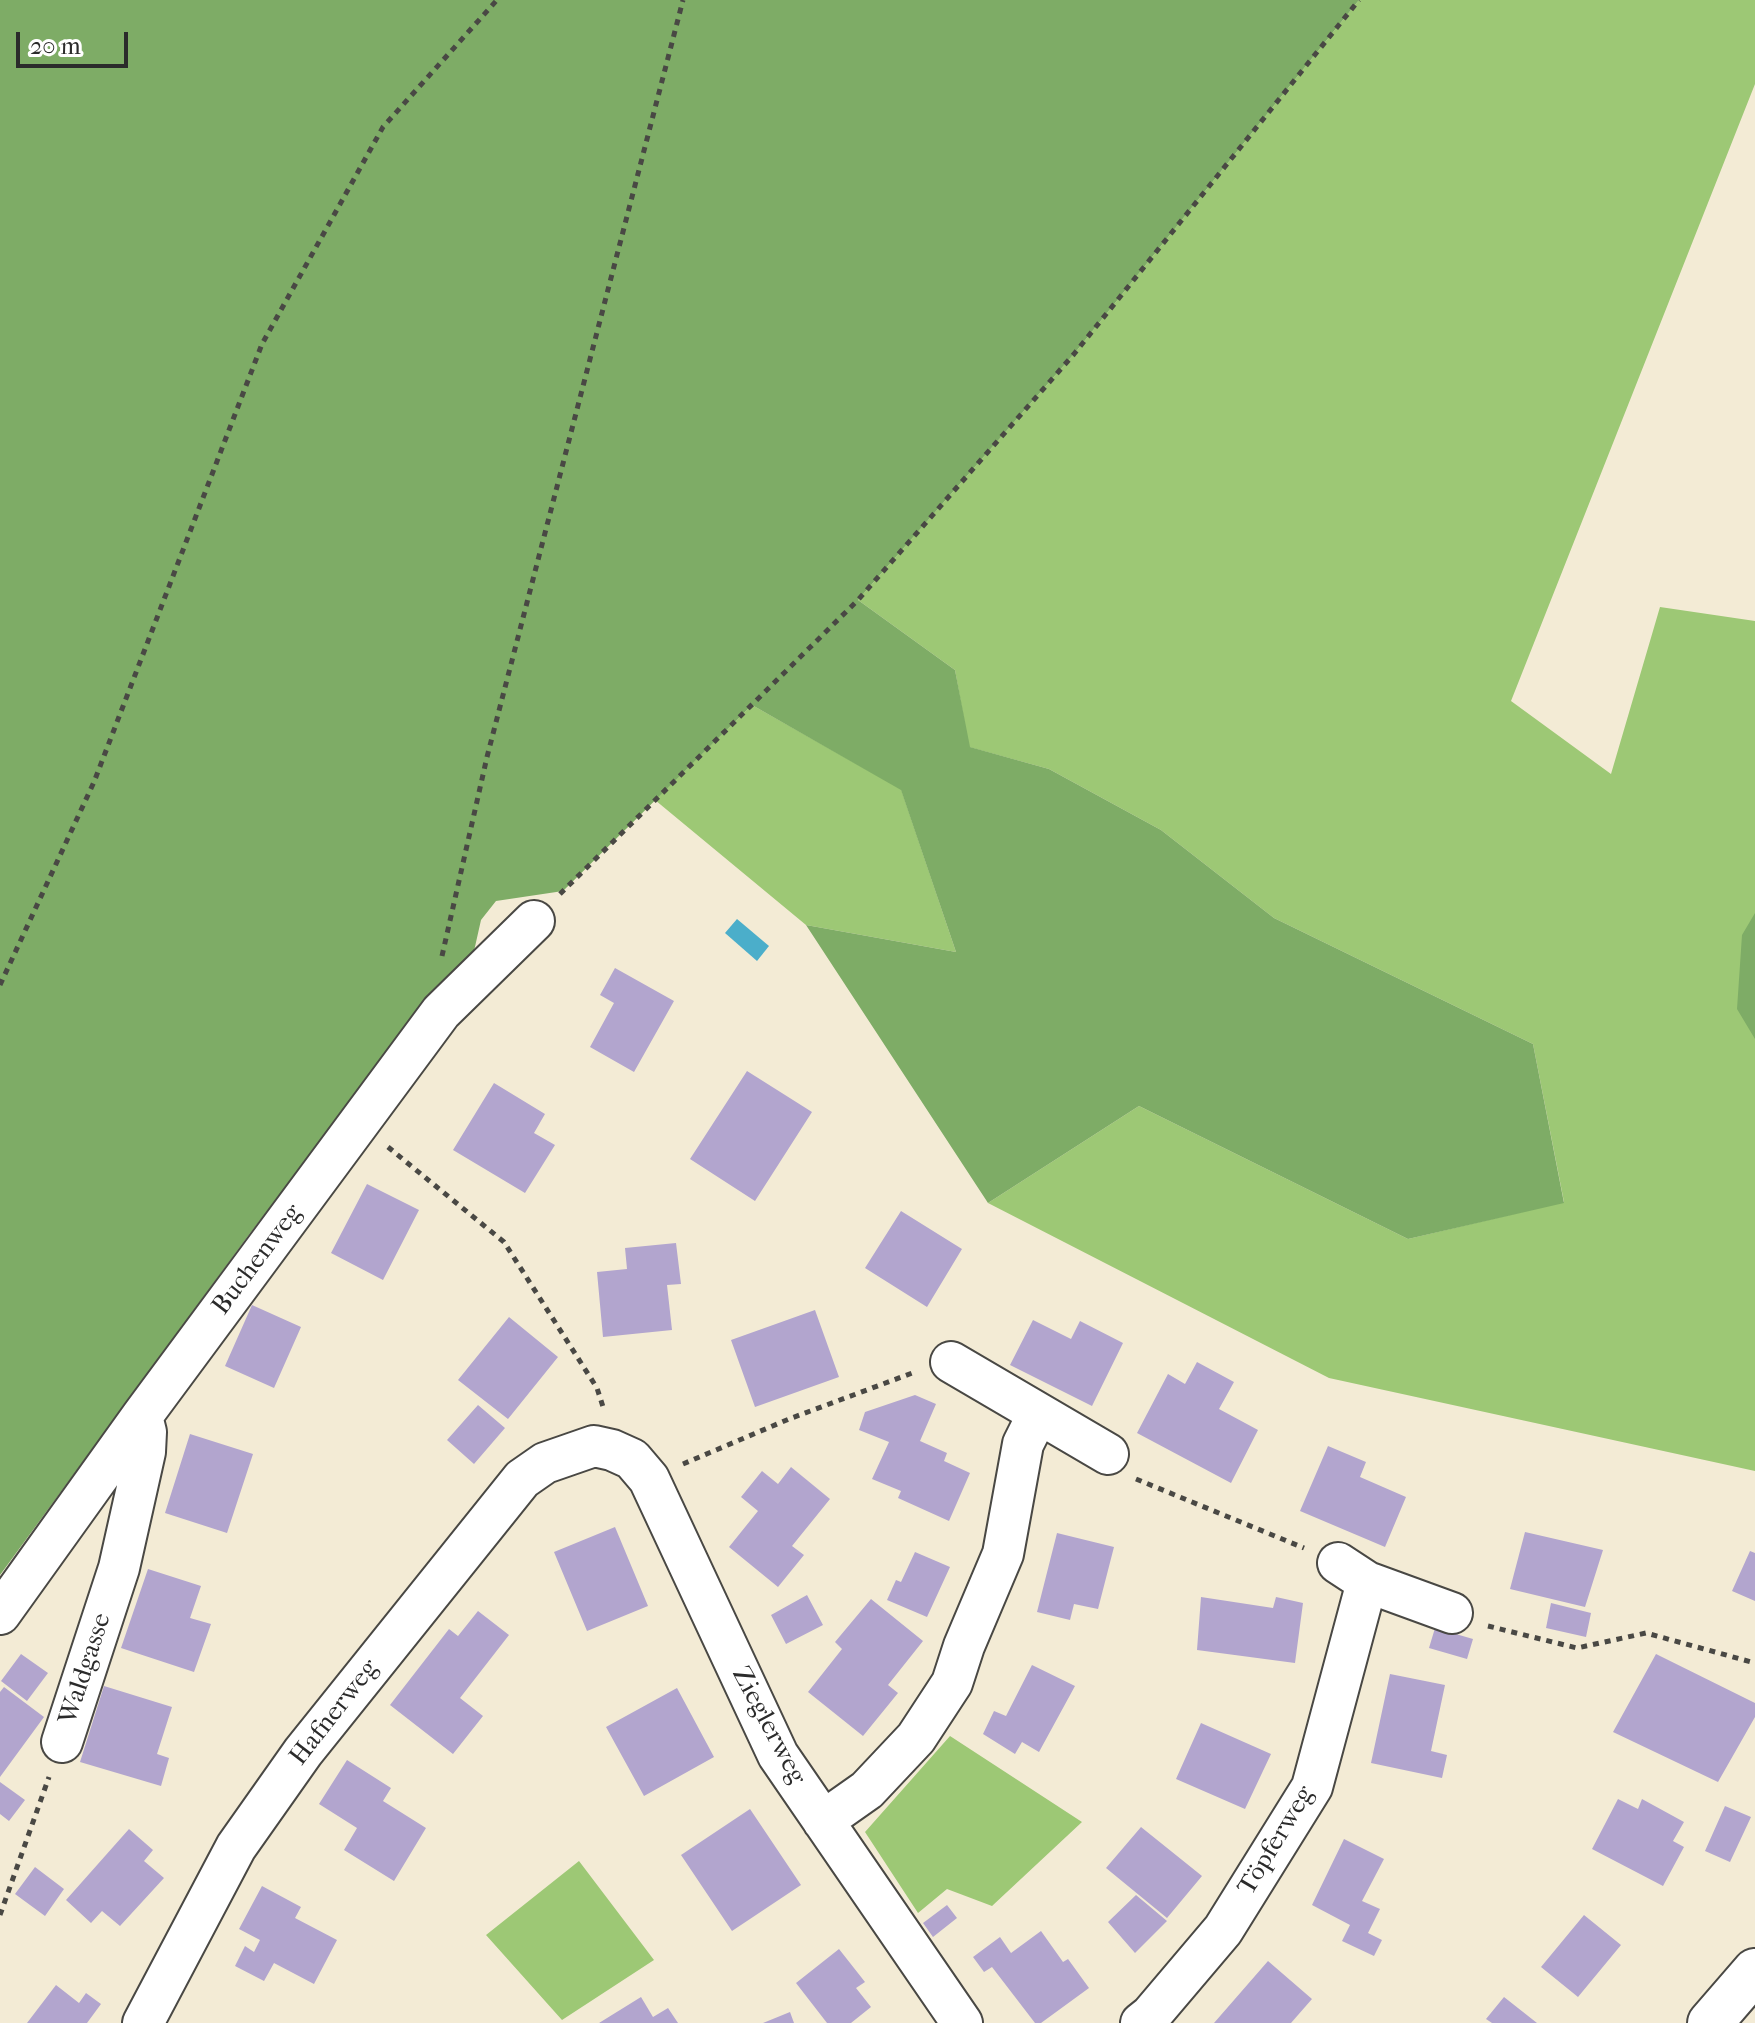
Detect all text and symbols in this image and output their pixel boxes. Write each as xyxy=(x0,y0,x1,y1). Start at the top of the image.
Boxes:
scale bar xyxy=(20,16,132,66)
text: 20 m xyxy=(30,32,81,60)
street label: Buchenweg xyxy=(206,1199,310,1321)
street label: Waldgasse xyxy=(53,1610,119,1728)
street label: Hafnerweg xyxy=(284,1654,386,1772)
street label: Zieglerweg xyxy=(724,1662,812,1790)
street label: Töpferweg xyxy=(1232,1781,1322,1901)

